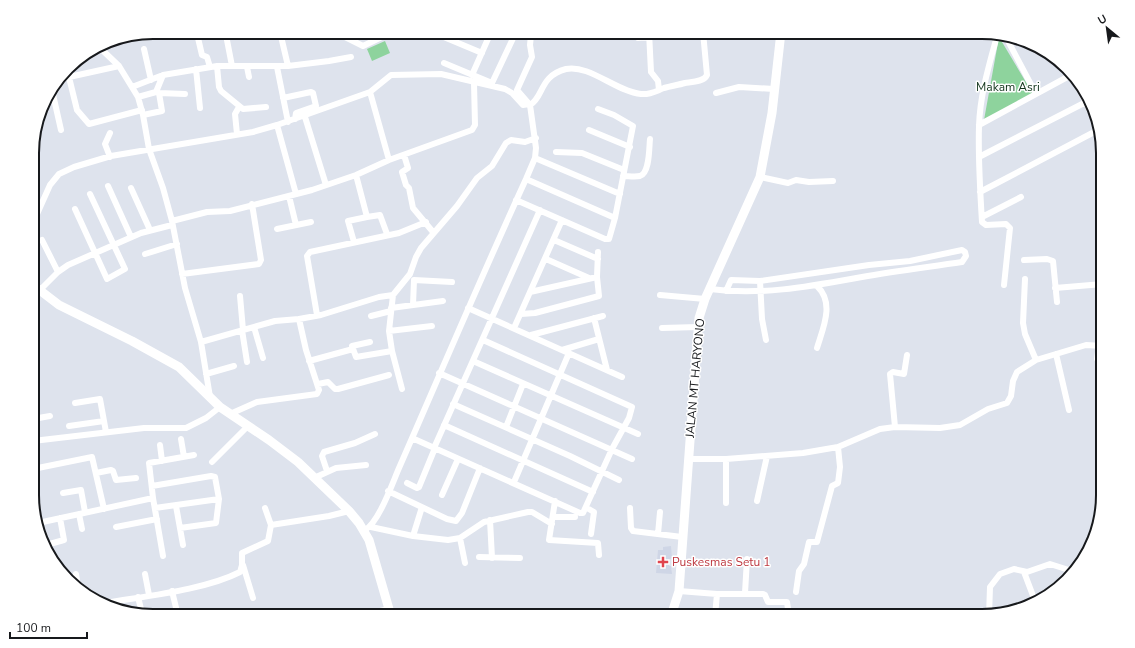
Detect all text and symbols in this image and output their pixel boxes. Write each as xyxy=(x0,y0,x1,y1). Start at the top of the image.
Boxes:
north arrow xyxy=(1087,8,1127,48)
text: U xyxy=(1095,11,1110,28)
park label: Makam Asri xyxy=(976,79,1040,95)
street label: JALAN MT HARYONO xyxy=(682,318,708,439)
place label: Puskesmas Setu 1 xyxy=(672,554,771,570)
marker: Puskesmas Setu 1 xyxy=(657,556,669,568)
scale bar xyxy=(10,614,87,640)
text: 100 m xyxy=(16,620,51,636)

